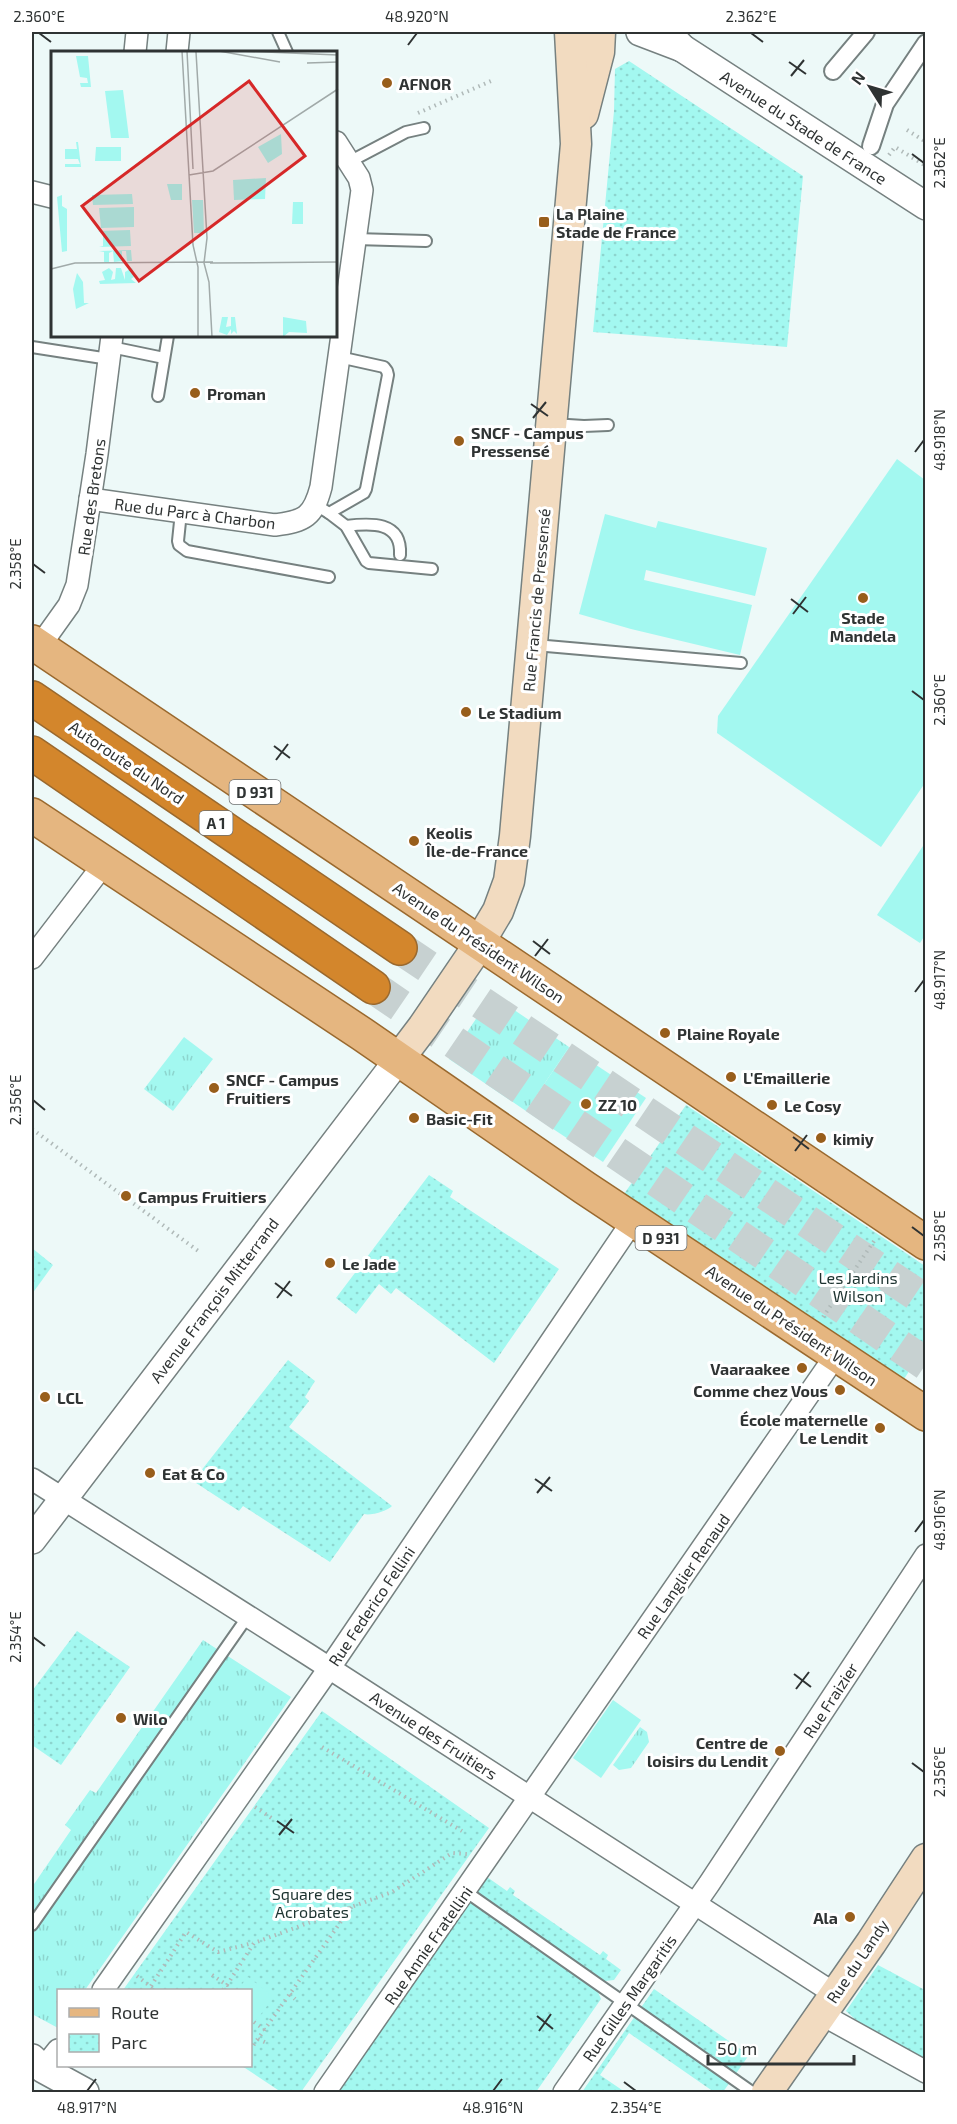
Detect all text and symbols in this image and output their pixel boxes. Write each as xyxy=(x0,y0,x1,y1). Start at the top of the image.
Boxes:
text: 2.360°E xyxy=(13,7,65,25)
text: 48.920°N xyxy=(385,7,449,25)
text: 2.362°E xyxy=(725,7,777,25)
inset map xyxy=(51,51,338,338)
north arrow xyxy=(840,57,900,117)
street label: Avenue du Stade de France xyxy=(717,66,891,188)
text: N xyxy=(847,67,869,88)
place label: AFNOR xyxy=(399,74,451,93)
marker: AFNOR xyxy=(380,76,394,90)
text: 2.362°E xyxy=(930,137,948,189)
place label: La Plaine Stade de France xyxy=(556,204,676,241)
marker: La Plaine Stade de France xyxy=(537,215,551,229)
place label: Proman xyxy=(207,384,266,403)
marker: Proman xyxy=(188,386,202,400)
text: 48.918°N xyxy=(930,409,948,471)
place label: SNCF - Campus Pressensé xyxy=(471,423,584,460)
marker: SNCF - Campus Pressensé xyxy=(452,434,466,448)
street label: Rue des Bretons xyxy=(73,437,109,557)
street label: Rue du Parc à Charbon xyxy=(113,494,277,532)
street label: Rue Francis de Pressensé xyxy=(519,508,553,692)
text: 2.358°E xyxy=(6,538,24,590)
marker: Stade Mandela xyxy=(856,591,870,605)
place label: Stade Mandela xyxy=(830,608,896,645)
text: 2.360°E xyxy=(930,674,948,726)
place label: Le Stadium xyxy=(478,703,562,722)
marker: Le Stadium xyxy=(459,705,473,719)
street label: Autoroute du Nord xyxy=(66,716,188,808)
road number: D 931 xyxy=(230,780,280,804)
road number: A 1 xyxy=(200,811,232,835)
place label: Keolis Île-de-France xyxy=(425,823,528,860)
marker: Keolis Île-de-France xyxy=(407,834,421,848)
street label: Avenue du Président Wilson xyxy=(390,878,568,1006)
text: 48.917°N xyxy=(930,950,948,1010)
place label: Plaine Royale xyxy=(677,1024,780,1044)
marker: Plaine Royale xyxy=(658,1026,672,1040)
place label: L'Emaillerie xyxy=(743,1068,830,1087)
place label: SNCF - Campus Fruitiers xyxy=(226,1070,339,1107)
marker: L'Emaillerie xyxy=(724,1070,738,1084)
text: 2.356°E xyxy=(6,1075,24,1125)
marker: SNCF - Campus Fruitiers xyxy=(207,1081,221,1095)
place label: ZZ 10 xyxy=(598,1095,637,1114)
place label: Le Cosy xyxy=(784,1096,841,1116)
marker: ZZ 10 xyxy=(579,1097,593,1111)
marker: Le Cosy xyxy=(765,1098,779,1112)
place label: Basic-Fit xyxy=(426,1109,493,1128)
marker: Basic-Fit xyxy=(407,1111,421,1125)
place label: kimiy xyxy=(833,1129,874,1149)
marker: kimiy xyxy=(814,1131,828,1145)
place label: Campus Fruitiers xyxy=(138,1187,266,1206)
marker: Campus Fruitiers xyxy=(119,1189,133,1203)
text: 2.358°E xyxy=(930,1210,948,1262)
street label: Avenue François Mitterrand xyxy=(146,1214,283,1387)
road number: D 931 xyxy=(636,1226,686,1250)
place label: Le Jade xyxy=(342,1254,396,1273)
marker: Le Jade xyxy=(323,1256,337,1270)
street label: Avenue du Président Wilson xyxy=(703,1261,881,1389)
park label: Les Jardins Wilson xyxy=(818,1268,898,1305)
place label: Vaaraakee xyxy=(710,1359,790,1378)
marker: Vaaraakee xyxy=(795,1361,809,1375)
place label: Comme chez Vous xyxy=(693,1381,828,1400)
marker: Comme chez Vous xyxy=(833,1383,847,1397)
place label: LCL xyxy=(57,1388,84,1407)
marker: LCL xyxy=(38,1390,52,1404)
place label: École maternelle Le Lendit xyxy=(740,1410,868,1447)
marker: École maternelle Le Lendit xyxy=(873,1421,887,1435)
place label: Eat & Co xyxy=(162,1464,225,1483)
marker: Eat & Co xyxy=(143,1466,157,1480)
text: 48.916°N xyxy=(930,1490,948,1550)
street label: Rue Langlier Renaud xyxy=(633,1510,733,1642)
street label: Rue Federico Fellini xyxy=(324,1543,418,1669)
text: 2.354°E xyxy=(6,1611,24,1663)
street label: Rue Fraizier xyxy=(799,1658,862,1741)
street label: Avenue des Fruitiers xyxy=(367,1687,501,1783)
place label: Wilo xyxy=(133,1709,168,1728)
marker: Wilo xyxy=(114,1711,128,1725)
place label: Centre de loisirs du Lendit xyxy=(647,1733,768,1770)
marker: Centre de loisirs du Lendit xyxy=(773,1744,787,1758)
text: 2.356°E xyxy=(930,1747,948,1797)
street label: Rue Annie Fratellini xyxy=(380,1882,476,2008)
park label: Square des Acrobates xyxy=(272,1884,352,1921)
place label: Ala xyxy=(813,1908,838,1927)
marker: Ala xyxy=(843,1910,857,1924)
street label: Rue du Landy xyxy=(822,1915,892,2007)
street label: Rue Gilles Margaritis xyxy=(578,1931,680,2065)
legend xyxy=(57,1989,252,2067)
text: Route xyxy=(111,2001,159,2023)
scale bar xyxy=(708,2028,854,2066)
text: Parc xyxy=(111,2031,147,2053)
text: 50 m xyxy=(717,2037,757,2059)
text: 48.917°N xyxy=(57,2098,117,2116)
text: 48.916°N xyxy=(463,2098,523,2116)
text: 2.354°E xyxy=(610,2098,662,2116)

